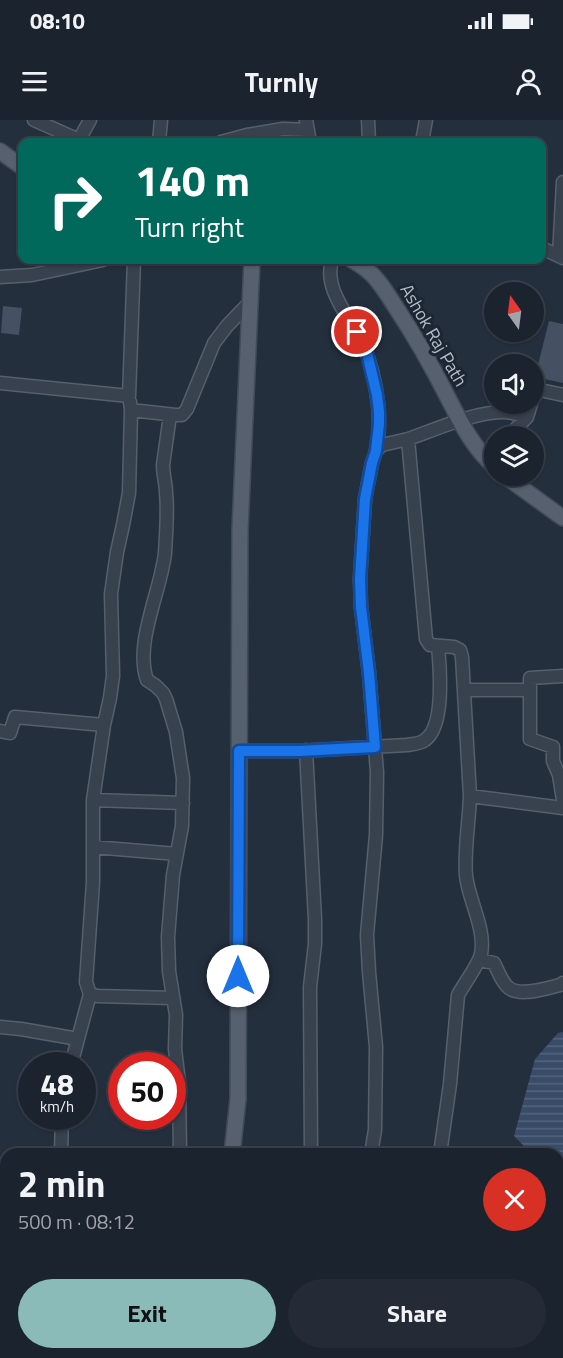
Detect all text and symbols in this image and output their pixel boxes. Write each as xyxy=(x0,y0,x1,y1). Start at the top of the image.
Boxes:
text: 08:10 xyxy=(30,4,85,38)
text: Turnly xyxy=(245,61,318,102)
icon: menu xyxy=(18,65,51,98)
icon: person xyxy=(512,65,545,98)
text: 140 m xyxy=(135,148,250,212)
icon: right xyxy=(36,162,114,240)
text: Turn right xyxy=(135,206,244,247)
street label: Ashok Raj Path xyxy=(394,279,474,391)
north arrow xyxy=(484,282,544,342)
map controls xyxy=(484,282,544,486)
pin xyxy=(331,306,382,357)
icon: arrive xyxy=(340,315,373,348)
button: sound xyxy=(484,354,544,414)
button: layers xyxy=(484,426,544,486)
position arrow xyxy=(206,944,270,1008)
speed limit sign: 50 xyxy=(108,1052,186,1130)
text: 48 xyxy=(40,1061,74,1107)
text: km/h xyxy=(40,1095,74,1118)
text: 2 min xyxy=(18,1156,105,1211)
button: close xyxy=(483,1168,546,1231)
text: 500 m · 08:12 xyxy=(18,1206,135,1237)
button: Exit xyxy=(18,1279,276,1348)
button: Share xyxy=(288,1279,546,1348)

